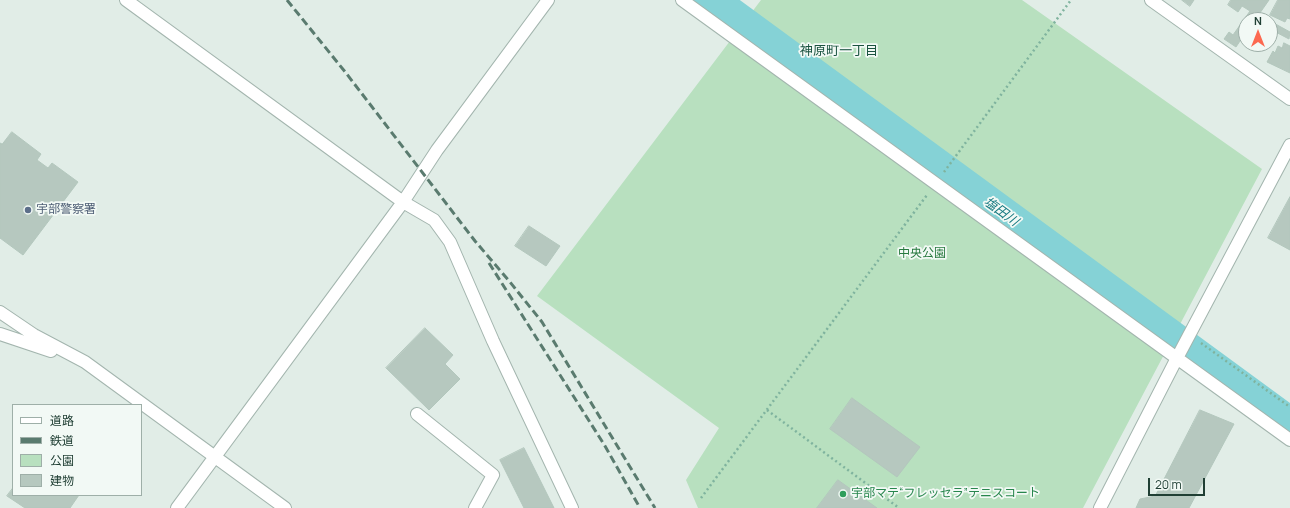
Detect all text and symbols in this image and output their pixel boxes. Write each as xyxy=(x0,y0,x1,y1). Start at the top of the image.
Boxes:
north arrow xyxy=(1238,12,1278,52)
text: N xyxy=(1254,13,1262,28)
district label: 神原町一丁目 xyxy=(800,43,878,59)
water label: 塩田川 xyxy=(981,194,1021,230)
place label: 宇部警察署 xyxy=(36,203,96,217)
marker: 宇部警察署 xyxy=(23,205,33,215)
park label: 中央公園 xyxy=(898,247,946,261)
legend xyxy=(12,404,142,496)
text: 道路 xyxy=(50,412,74,429)
text: 鉄道 xyxy=(50,432,74,449)
text: 公園 xyxy=(50,452,74,469)
scale bar xyxy=(1150,470,1207,496)
text: 建物 xyxy=(50,472,74,489)
text: 20 m xyxy=(1155,476,1182,493)
place label: 宇部マテ“フレッセラ”テニスコート xyxy=(851,487,1040,501)
marker: 宇部マテ“フレッセラ”テニスコート xyxy=(838,489,848,499)

